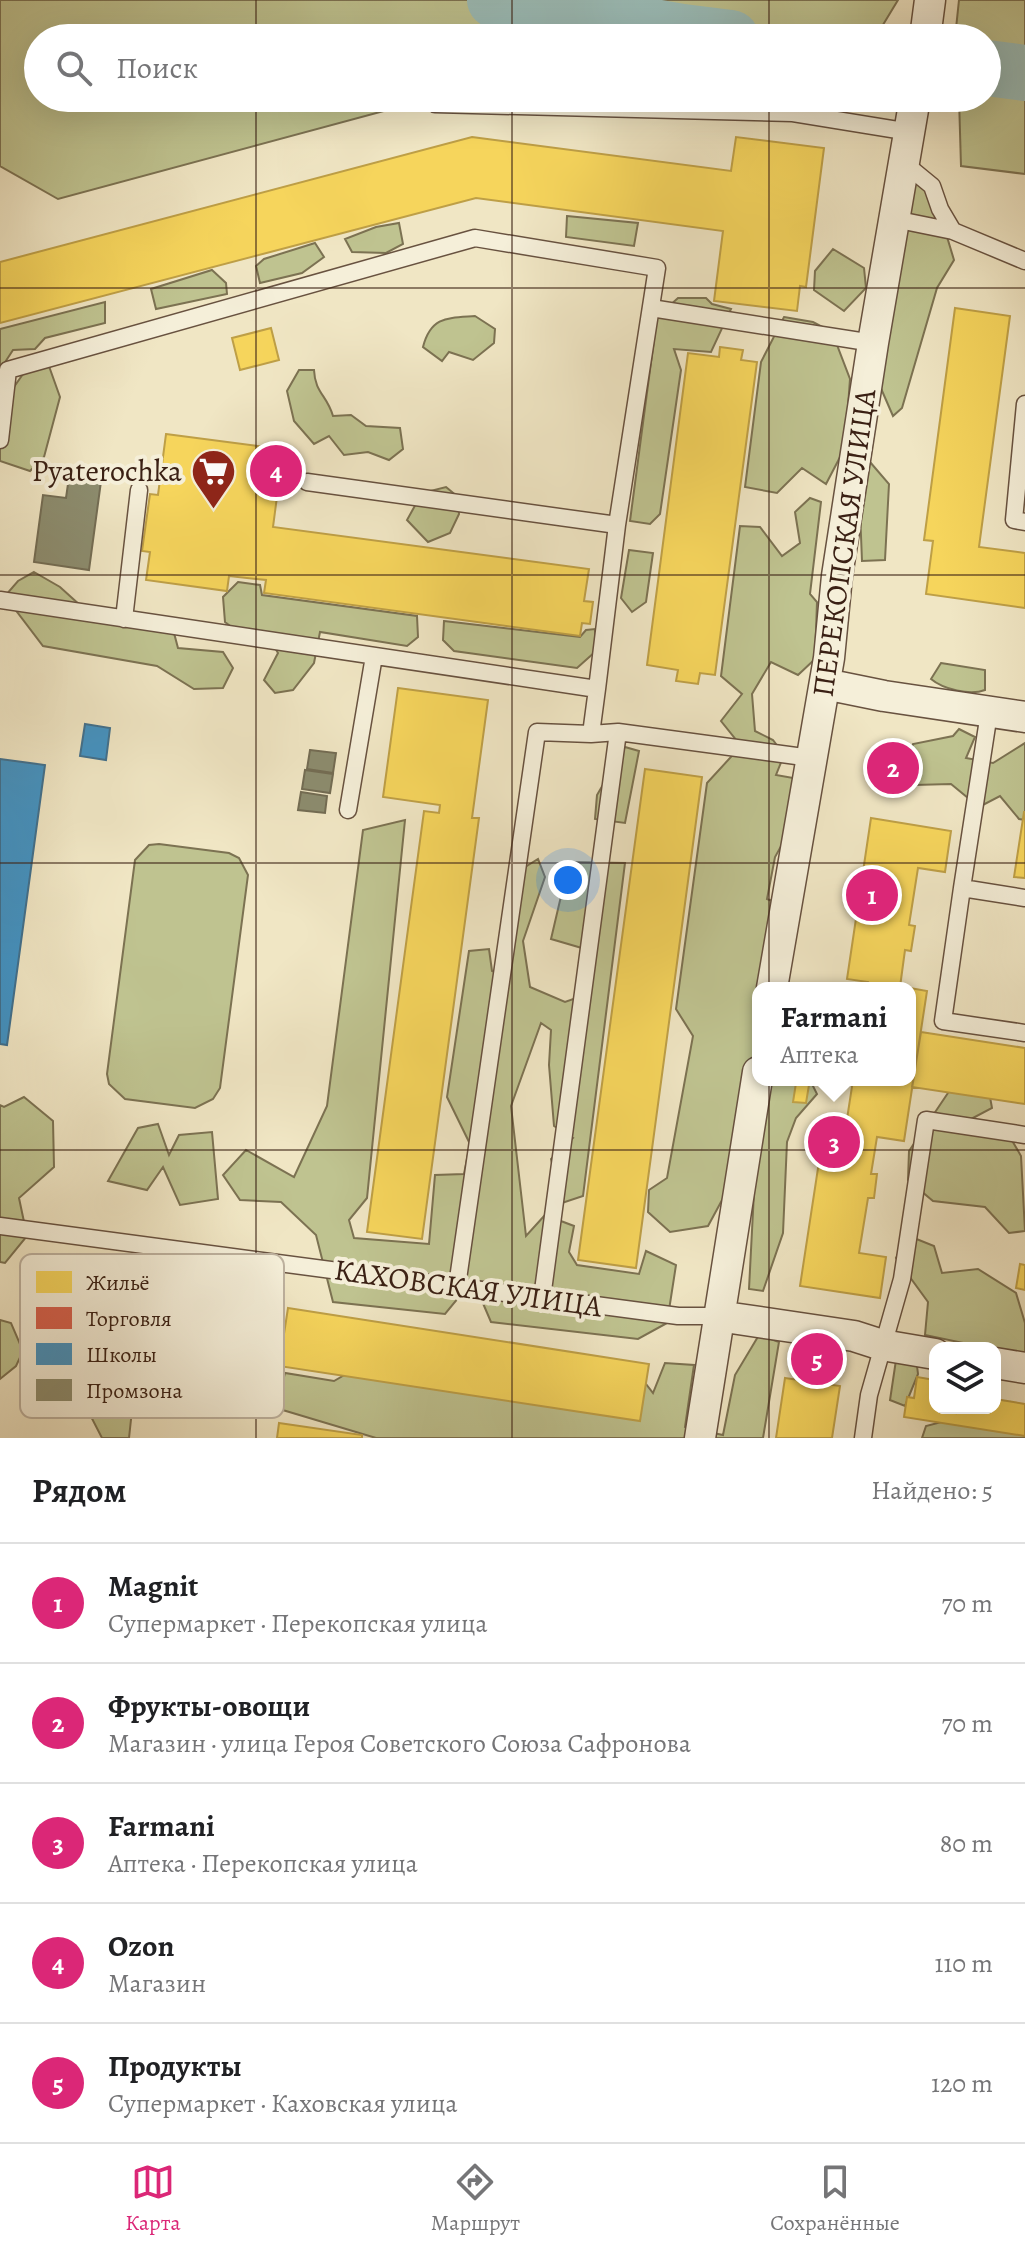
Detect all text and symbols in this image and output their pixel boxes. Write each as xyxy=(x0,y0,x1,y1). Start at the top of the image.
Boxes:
search box xyxy=(24,24,1001,112)
icon: search xyxy=(52,46,96,90)
text: Поиск xyxy=(116,48,198,88)
street label: ПЕРЕКОПСКАЯ УЛИЦА xyxy=(803,386,885,699)
pin: 4 xyxy=(250,441,302,501)
supermarket icon: Pyaterochka xyxy=(189,447,237,510)
place label: Pyaterochka xyxy=(32,451,182,491)
pin: 2 xyxy=(867,738,919,798)
your location xyxy=(548,860,588,900)
pin: 1 xyxy=(846,865,898,925)
popup xyxy=(752,982,916,1086)
text: Farmani xyxy=(781,997,887,1037)
text: Аптека xyxy=(781,1037,858,1072)
pin: 3 xyxy=(808,1112,860,1172)
street label: КАХОВСКАЯ УЛИЦА xyxy=(332,1249,605,1327)
legend xyxy=(20,1254,284,1418)
text: Жильё xyxy=(86,1268,150,1298)
text: Торговля xyxy=(86,1304,172,1334)
pin: 5 xyxy=(791,1329,843,1389)
text: Школы xyxy=(86,1340,157,1370)
map controls xyxy=(929,1342,1001,1414)
button: layers xyxy=(929,1342,1001,1414)
text: Промзона xyxy=(86,1376,183,1406)
text: Рядом xyxy=(32,1467,126,1514)
text: Найдено: 5 xyxy=(871,1473,993,1508)
text: Magnit xyxy=(108,1566,198,1606)
text: 1 xyxy=(53,1586,63,1621)
text: 70 m xyxy=(941,1586,993,1621)
text: Супермаркет · Перекопская улица xyxy=(108,1606,488,1641)
text: Фрукты-овощи xyxy=(108,1686,310,1726)
text: 2 xyxy=(52,1706,64,1741)
text: 70 m xyxy=(941,1706,993,1741)
text: Магазин · улица Героя Советского Союза Сафронова xyxy=(108,1726,691,1761)
text: Farmani xyxy=(108,1806,215,1846)
text: 3 xyxy=(52,1826,64,1861)
text: 80 m xyxy=(940,1826,993,1861)
text: Аптека · Перекопская улица xyxy=(108,1846,418,1881)
text: Ozon xyxy=(108,1926,174,1966)
text: 4 xyxy=(52,1946,64,1981)
text: 110 m xyxy=(935,1946,993,1981)
text: Магазин xyxy=(108,1966,206,2001)
text: Продукты xyxy=(108,2046,242,2086)
text: 5 xyxy=(52,2066,64,2101)
text: 120 m xyxy=(931,2066,993,2101)
text: Супермаркет · Каховская улица xyxy=(108,2086,457,2121)
tab: Карта xyxy=(125,2160,181,2238)
tab: Маршрут xyxy=(431,2160,520,2238)
tab: Сохранённые xyxy=(770,2160,900,2238)

